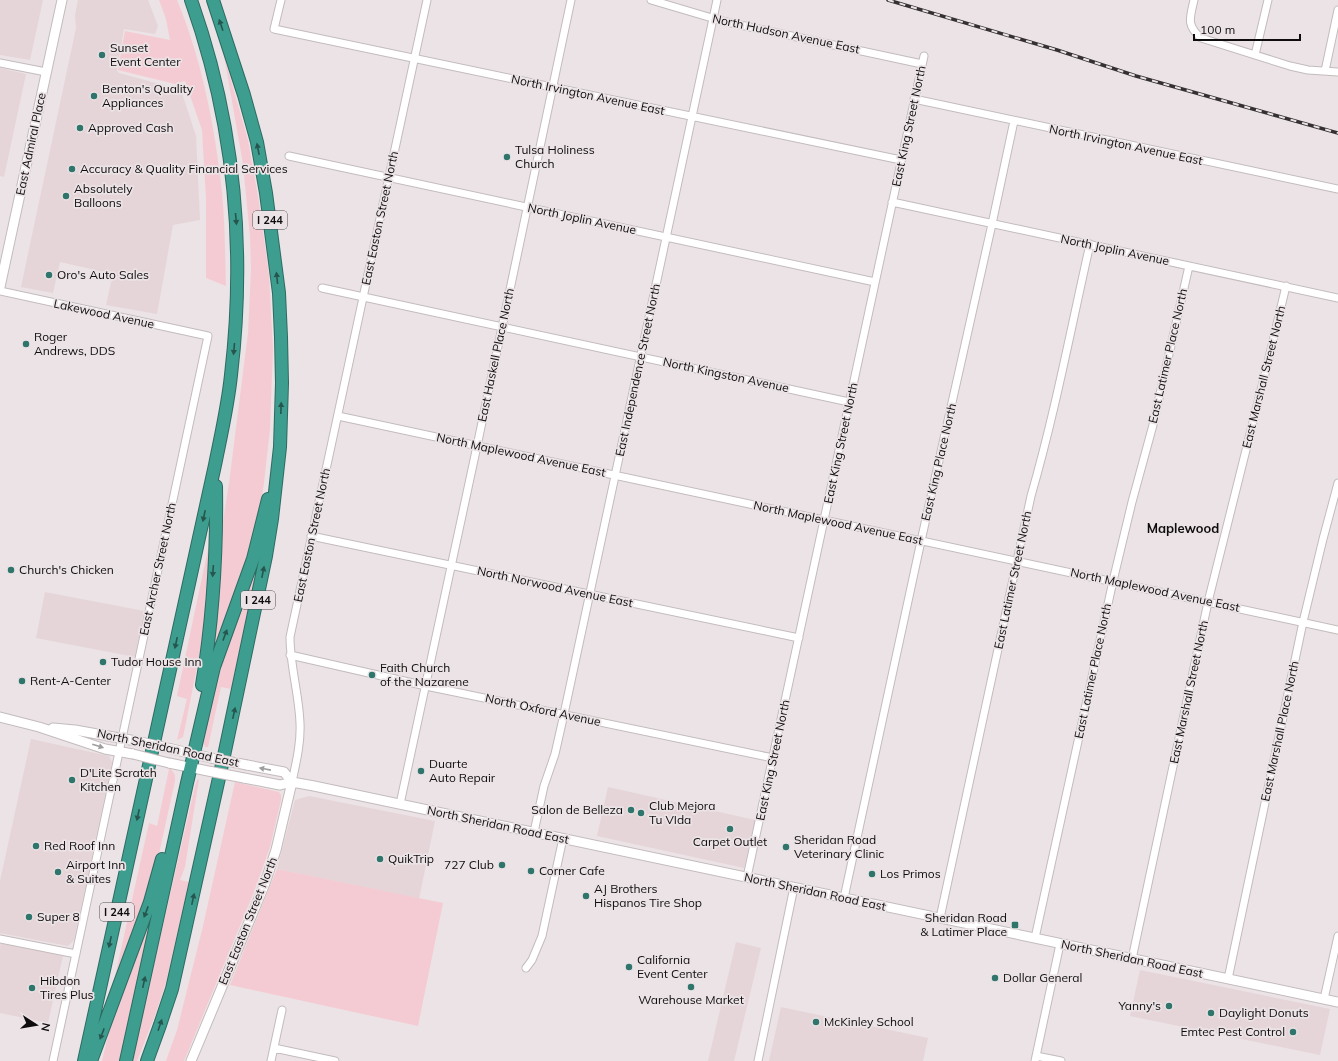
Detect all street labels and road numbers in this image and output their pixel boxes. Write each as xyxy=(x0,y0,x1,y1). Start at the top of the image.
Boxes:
street label: North Hudson Avenue East xyxy=(711,11,861,56)
street label: East King Street North xyxy=(888,64,929,188)
street label: North Irvington Avenue East xyxy=(510,71,666,118)
street label: East Admiral Place xyxy=(12,91,49,197)
street label: North Irvington Avenue East xyxy=(1048,121,1204,168)
street label: East Easton Street North xyxy=(358,150,401,286)
street label: North Joplin Avenue xyxy=(526,200,638,237)
road number: I 244 xyxy=(253,211,287,229)
street label: North Joplin Avenue xyxy=(1059,231,1171,268)
street label: East Independence Street North xyxy=(612,282,663,458)
street label: East Haskell Place North xyxy=(474,287,517,423)
street label: East Latimer Place North xyxy=(1145,287,1190,425)
street label: Lakewood Avenue xyxy=(52,296,156,331)
street label: East Marshall Street North xyxy=(1239,304,1288,450)
street label: North Kingston Avenue xyxy=(662,354,790,395)
street label: East King Street North xyxy=(820,381,861,505)
street label: East King Place North xyxy=(918,402,959,522)
street label: North Maplewood Avenue East xyxy=(435,429,607,480)
street label: East Easton Street North xyxy=(290,467,333,603)
street label: North Maplewood Avenue East xyxy=(752,497,924,548)
street label: East Archer Street North xyxy=(136,501,179,637)
street label: East Latimer Street North xyxy=(991,509,1034,650)
street label: North Norwood Avenue East xyxy=(476,563,634,610)
street label: North Maplewood Avenue East xyxy=(1069,564,1241,615)
road number: I 244 xyxy=(241,591,275,609)
street label: East Latimer Place North xyxy=(1071,602,1114,740)
street label: East Marshall Street North xyxy=(1166,619,1211,765)
street label: East Marshall Place North xyxy=(1257,659,1302,803)
street label: North Oxford Avenue xyxy=(484,690,602,729)
street label: East King Street North xyxy=(752,698,793,822)
street label: North Sheridan Road East xyxy=(96,725,240,770)
street label: North Sheridan Road East xyxy=(426,802,570,847)
street label: East Easton Street North xyxy=(215,855,280,987)
street label: North Sheridan Road East xyxy=(743,869,887,914)
road number: I 244 xyxy=(100,903,134,921)
street label: North Sheridan Road East xyxy=(1060,936,1204,981)

